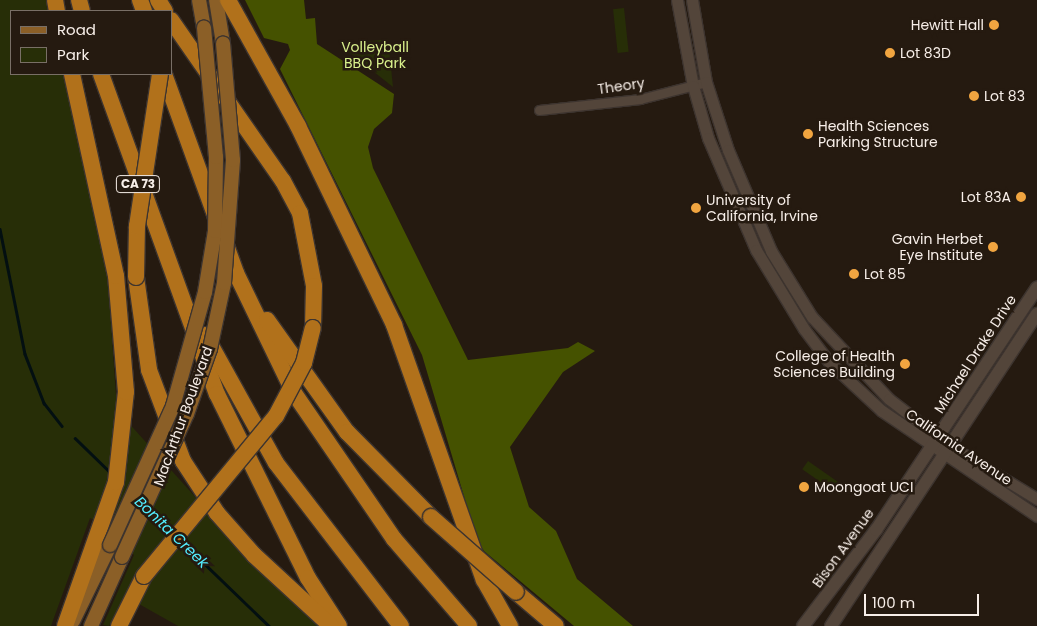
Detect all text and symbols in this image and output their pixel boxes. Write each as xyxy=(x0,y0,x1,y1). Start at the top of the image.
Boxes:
legend xyxy=(10,10,172,75)
place label: Hewitt Hall xyxy=(911,17,984,33)
text: Road xyxy=(57,19,96,40)
marker: Hewitt Hall xyxy=(988,19,1000,31)
park label: Volleyball BBQ Park xyxy=(341,39,409,72)
text: Park xyxy=(57,44,89,65)
place label: Lot 83D xyxy=(900,45,951,61)
marker: Lot 83D xyxy=(884,47,896,59)
street label: Theory xyxy=(596,74,646,98)
place label: Lot 83 xyxy=(984,88,1025,104)
marker: Lot 83 xyxy=(968,90,980,102)
place label: Health Sciences Parking Structure xyxy=(818,118,938,150)
marker: Health Sciences Parking Structure xyxy=(802,128,814,140)
road number: CA 73 xyxy=(116,174,160,193)
place label: Lot 83A xyxy=(961,189,1011,205)
marker: Lot 83A xyxy=(1015,191,1027,203)
place label: University of California, Irvine xyxy=(706,192,818,224)
marker: University of California, Irvine xyxy=(690,202,702,214)
place label: Gavin Herbet Eye Institute xyxy=(892,231,983,264)
marker: Gavin Herbet Eye Institute xyxy=(987,241,999,253)
place label: Lot 85 xyxy=(864,266,905,282)
marker: Lot 85 xyxy=(848,268,860,280)
street label: Michael Drake Drive xyxy=(930,292,1020,416)
street label: MacArthur Boulevard xyxy=(150,344,216,488)
place label: College of Health Sciences Building xyxy=(773,348,895,381)
marker: College of Health Sciences Building xyxy=(899,358,911,370)
street label: California Avenue xyxy=(903,405,1015,489)
place label: Moongoat UCI xyxy=(814,479,913,495)
marker: Moongoat UCI xyxy=(798,481,810,493)
water label: Bonita Creek xyxy=(131,492,213,572)
street label: Bison Avenue xyxy=(809,505,877,591)
scale bar xyxy=(867,584,982,616)
text: 100 m xyxy=(872,592,915,613)

